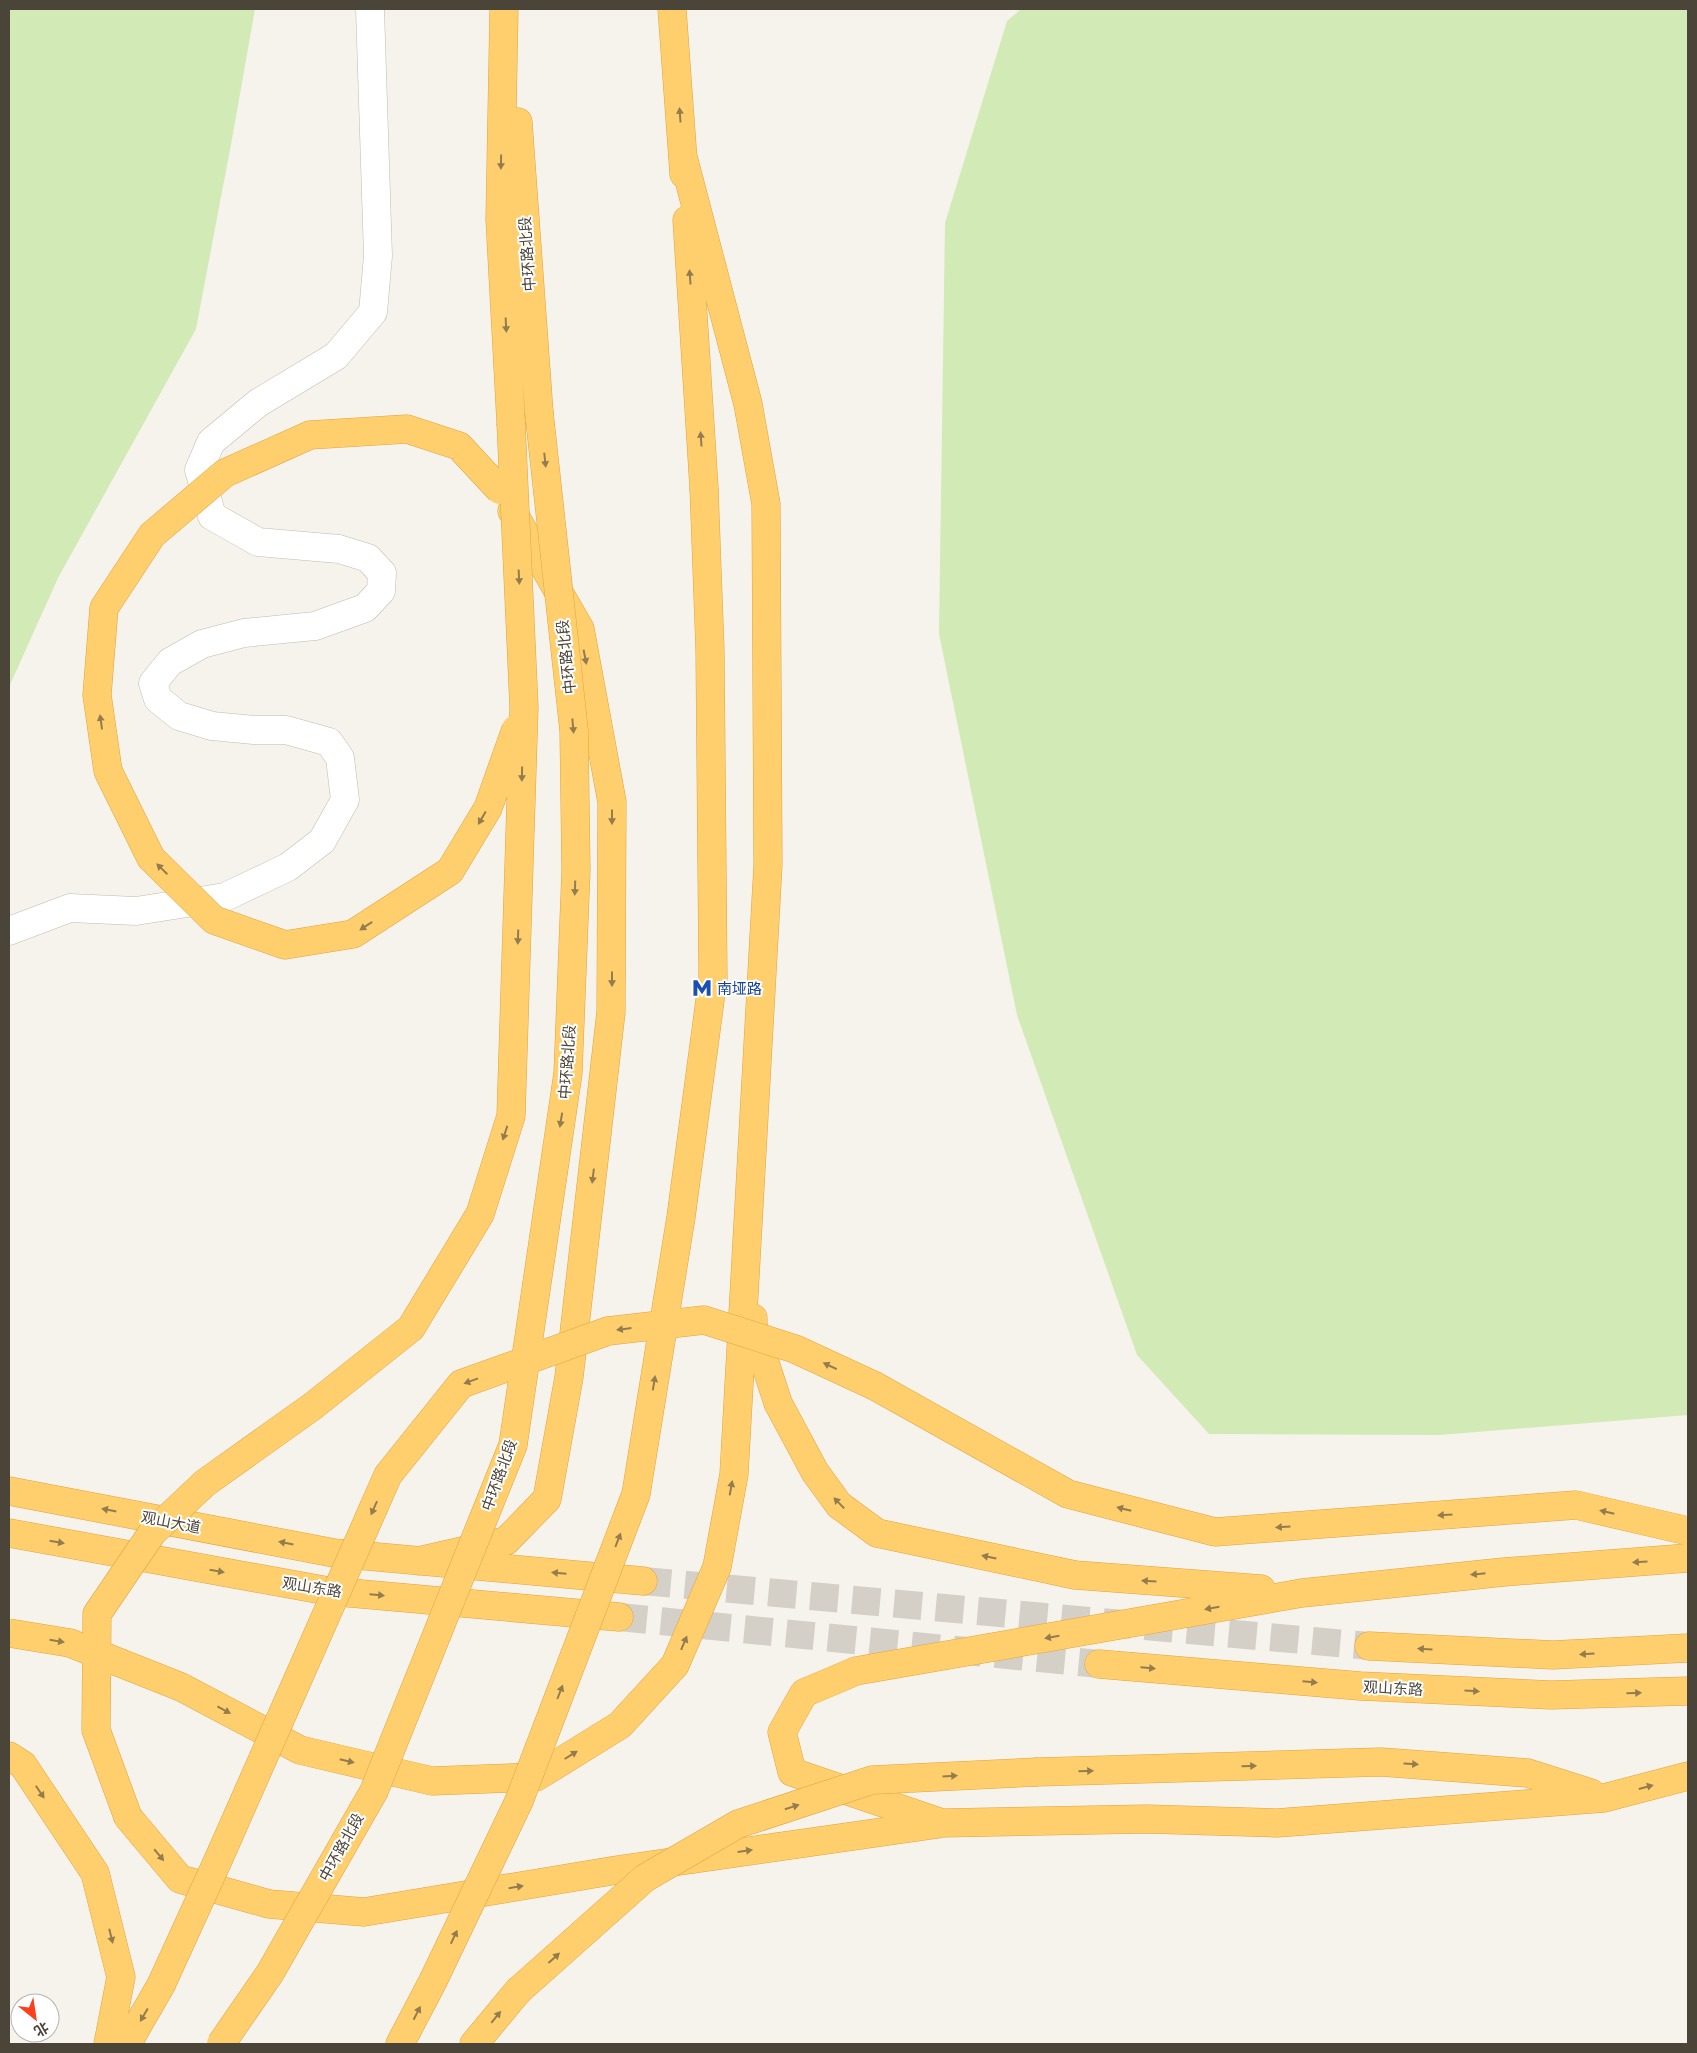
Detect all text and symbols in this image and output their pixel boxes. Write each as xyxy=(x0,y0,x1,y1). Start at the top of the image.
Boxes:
one-way arrow xyxy=(675,106,683,122)
one-way arrow xyxy=(497,155,505,171)
street label: 中环路北段 xyxy=(513,216,541,292)
one-way arrow xyxy=(686,268,694,284)
one-way arrow xyxy=(502,317,510,333)
one-way arrow xyxy=(696,431,704,447)
one-way arrow xyxy=(541,452,549,468)
one-way arrow xyxy=(515,569,523,585)
street label: 中环路北段 xyxy=(551,618,581,696)
one-way arrow xyxy=(581,649,589,665)
one-way arrow xyxy=(96,714,104,730)
one-way arrow xyxy=(569,718,577,734)
one-way arrow xyxy=(518,766,526,782)
one-way arrow xyxy=(608,809,616,825)
one-way arrow xyxy=(477,811,486,824)
one-way arrow xyxy=(156,863,168,875)
one-way arrow xyxy=(571,881,579,897)
one-way arrow xyxy=(360,921,373,931)
one-way arrow xyxy=(513,929,521,945)
one-way arrow xyxy=(608,972,616,988)
metro station icon: 南垭路 xyxy=(691,977,713,999)
place label: 南垭路 xyxy=(717,977,762,1000)
street label: 中环路北段 xyxy=(553,1024,581,1100)
one-way arrow xyxy=(557,1113,565,1129)
one-way arrow xyxy=(501,1126,509,1141)
one-way arrow xyxy=(589,1168,597,1184)
one-way arrow xyxy=(616,1325,632,1333)
one-way arrow xyxy=(823,1361,838,1370)
one-way arrow xyxy=(650,1374,658,1390)
one-way arrow xyxy=(463,1377,478,1385)
street label: 中环路北段 xyxy=(475,1436,523,1514)
one-way arrow xyxy=(728,1480,736,1496)
one-way arrow xyxy=(833,1498,845,1510)
one-way arrow xyxy=(369,1501,377,1515)
one-way arrow xyxy=(1116,1504,1131,1512)
one-way arrow xyxy=(100,1505,116,1513)
street label: 观山大道 xyxy=(139,1505,203,1539)
one-way arrow xyxy=(1599,1508,1614,1516)
one-way arrow xyxy=(1437,1511,1453,1519)
one-way arrow xyxy=(1275,1523,1291,1531)
one-way arrow xyxy=(615,1533,622,1548)
one-way arrow xyxy=(49,1538,64,1546)
one-way arrow xyxy=(277,1539,293,1547)
one-way arrow xyxy=(981,1553,996,1561)
one-way arrow xyxy=(1631,1558,1647,1566)
one-way arrow xyxy=(209,1567,225,1575)
one-way arrow xyxy=(551,1569,567,1577)
street label: 观山东路 xyxy=(281,1571,343,1603)
one-way arrow xyxy=(1469,1571,1485,1579)
one-way arrow xyxy=(1141,1577,1157,1585)
one-way arrow xyxy=(369,1591,385,1599)
one-way arrow xyxy=(1204,1605,1220,1613)
one-way arrow xyxy=(1044,1633,1060,1641)
one-way arrow xyxy=(681,1636,689,1650)
one-way arrow xyxy=(49,1638,65,1646)
one-way arrow xyxy=(1417,1645,1433,1653)
one-way arrow xyxy=(1579,1650,1595,1658)
one-way arrow xyxy=(1140,1664,1156,1672)
street label: 观山东路 xyxy=(1362,1675,1424,1701)
one-way arrow xyxy=(1302,1678,1318,1686)
one-way arrow xyxy=(556,1684,564,1699)
one-way arrow xyxy=(1464,1688,1480,1696)
one-way arrow xyxy=(1626,1688,1642,1696)
one-way arrow xyxy=(217,1706,232,1714)
one-way arrow xyxy=(565,1751,578,1760)
one-way arrow xyxy=(340,1757,355,1765)
one-way arrow xyxy=(1403,1760,1419,1768)
one-way arrow xyxy=(1241,1761,1257,1769)
one-way arrow xyxy=(1078,1766,1094,1774)
one-way arrow xyxy=(942,1772,958,1780)
one-way arrow xyxy=(1639,1782,1654,1790)
one-way arrow xyxy=(36,1785,45,1798)
one-way arrow xyxy=(784,1802,799,1810)
street label: 中环路北段 xyxy=(313,1809,369,1885)
one-way arrow xyxy=(738,1847,754,1855)
one-way arrow xyxy=(154,1848,165,1861)
one-way arrow xyxy=(508,1882,524,1890)
one-way arrow xyxy=(107,1928,115,1943)
one-way arrow xyxy=(450,1930,458,1945)
one-way arrow xyxy=(548,1952,560,1964)
north arrow xyxy=(10,1993,60,2043)
one-way arrow xyxy=(413,2006,421,2020)
one-way arrow xyxy=(140,2007,148,2022)
one-way arrow xyxy=(490,2011,501,2024)
text: 北 xyxy=(30,2017,53,2042)

